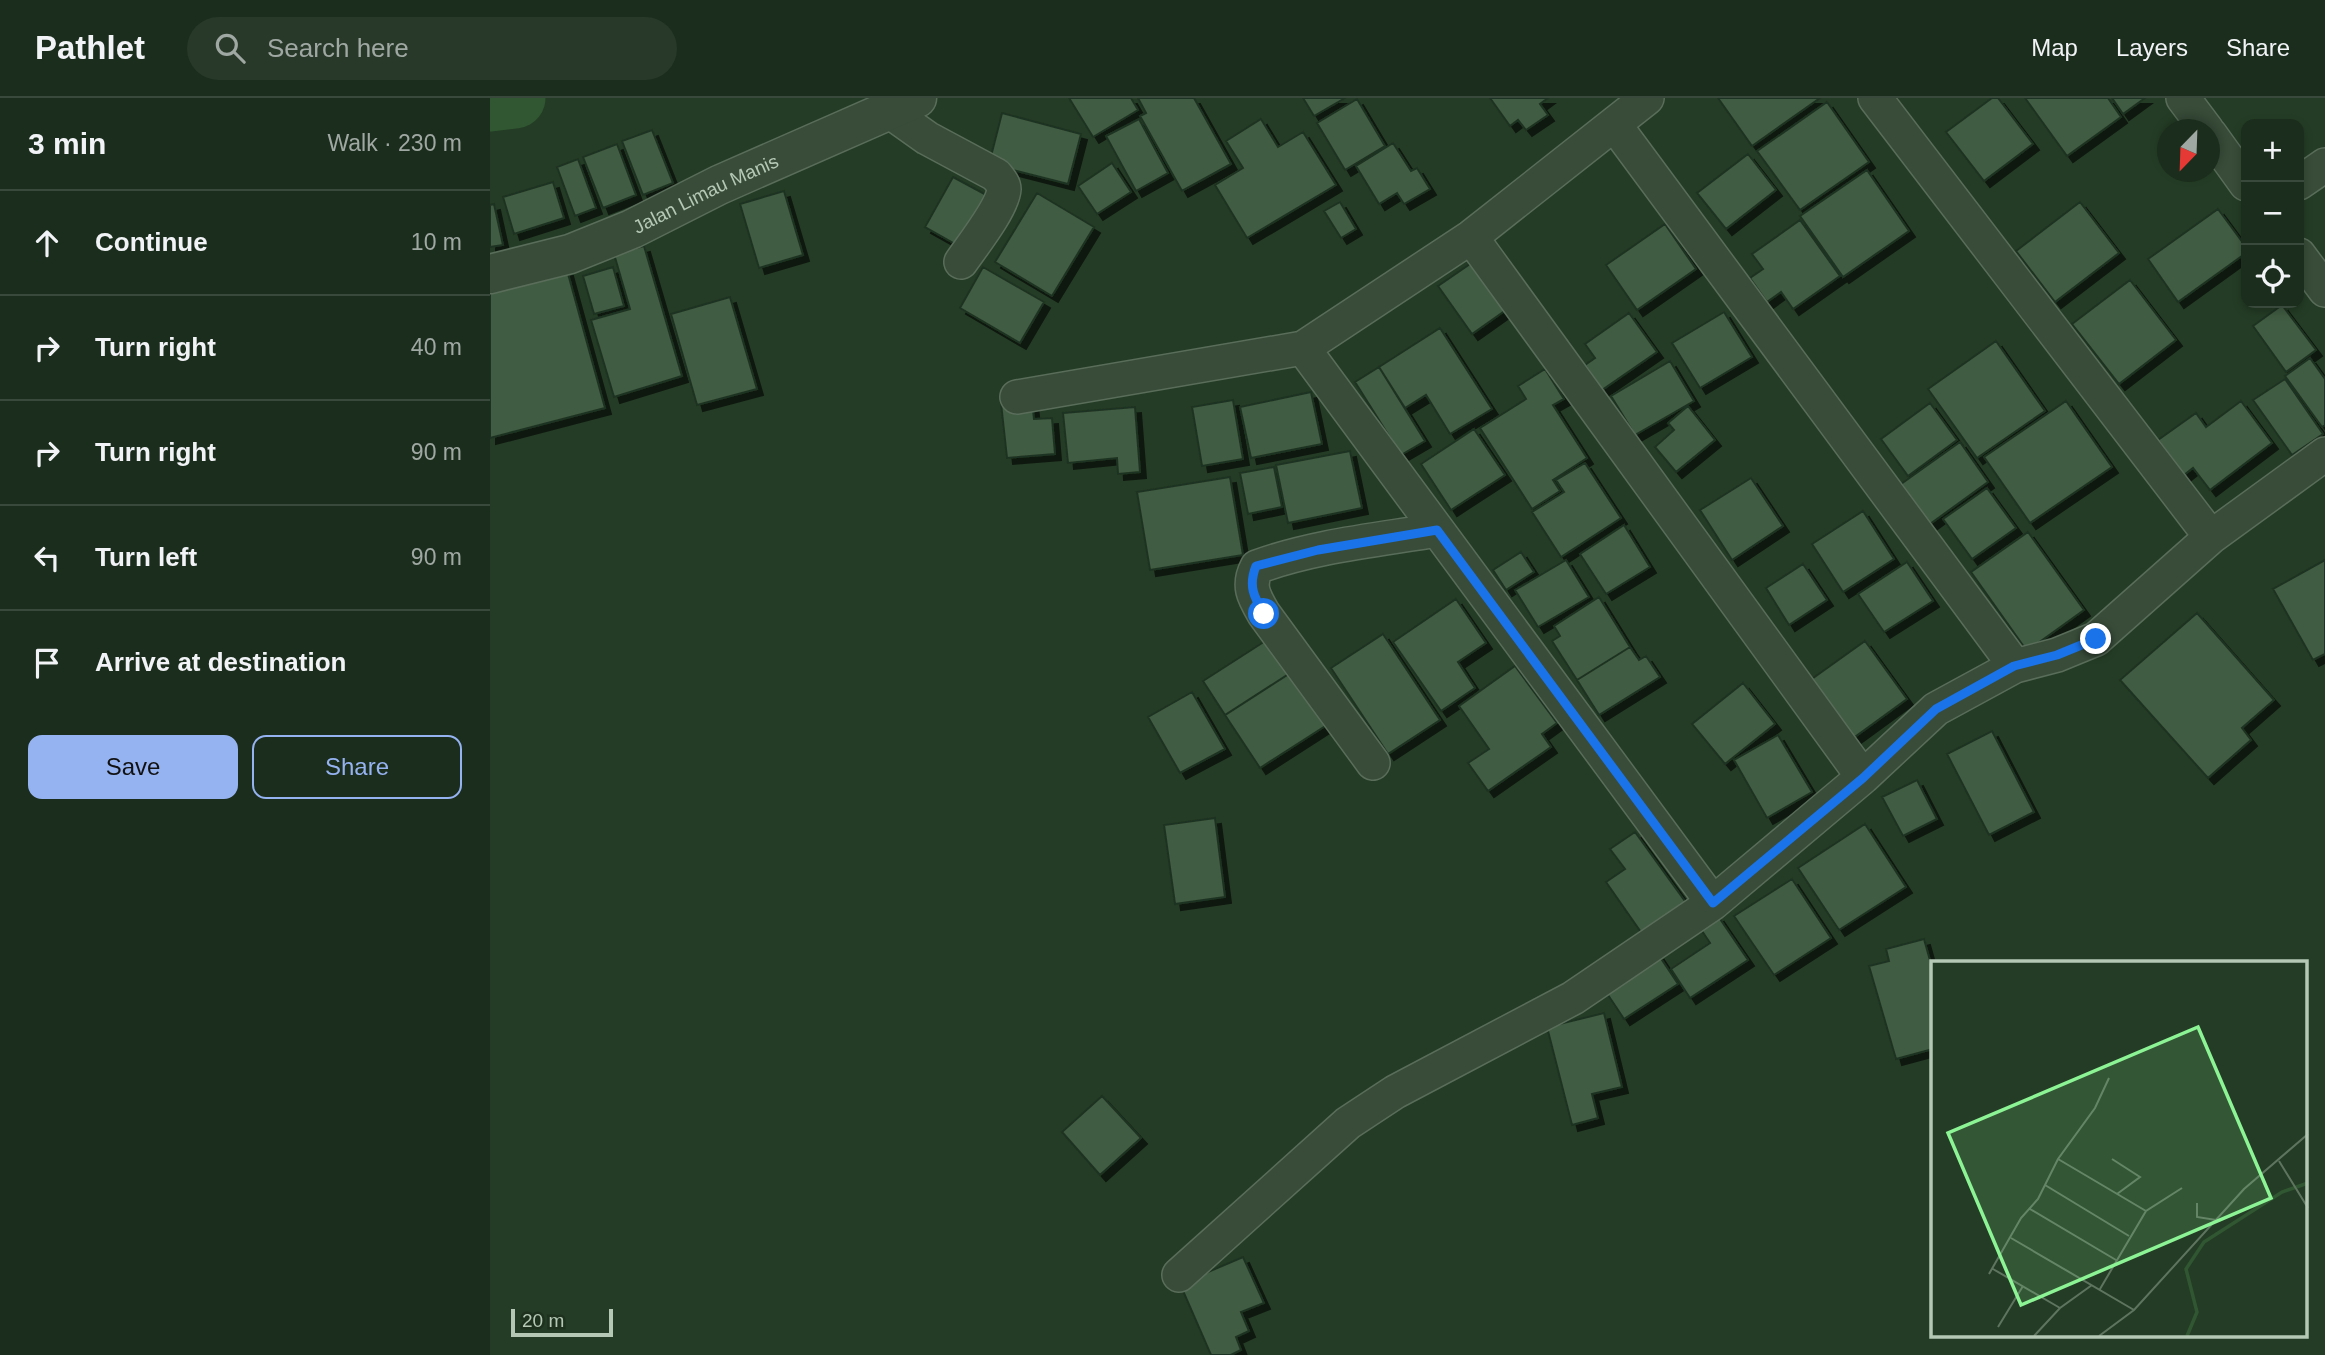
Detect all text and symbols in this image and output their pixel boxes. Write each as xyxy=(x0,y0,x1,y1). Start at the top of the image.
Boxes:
search box xyxy=(187,17,677,80)
text: Pathlet xyxy=(35,29,145,66)
icon: search xyxy=(211,29,249,67)
text: Search here xyxy=(267,33,409,63)
text: Map xyxy=(2031,34,2078,61)
text: Layers xyxy=(2116,34,2188,61)
text: Share xyxy=(2226,34,2290,61)
north arrow xyxy=(2157,119,2220,182)
map controls xyxy=(2241,119,2304,308)
button: + xyxy=(2241,119,2304,182)
text: 3 min xyxy=(28,127,106,160)
text: Walk · 230 m xyxy=(327,130,462,156)
street label: Jalan Limau Manis xyxy=(630,150,782,238)
button: − xyxy=(2241,182,2304,245)
icon: ahead xyxy=(28,224,66,262)
text: Continue xyxy=(95,227,208,257)
text: 10 m xyxy=(411,229,462,255)
button: locate xyxy=(2241,245,2304,308)
icon: right xyxy=(28,329,66,367)
text: Turn right xyxy=(95,332,216,362)
text: 40 m xyxy=(411,334,462,360)
icon: right xyxy=(28,434,66,472)
text: Turn right xyxy=(95,437,216,467)
text: 90 m xyxy=(411,439,462,465)
icon: left xyxy=(28,539,66,577)
text: Turn left xyxy=(95,542,197,572)
text: 90 m xyxy=(411,544,462,570)
route start xyxy=(1248,598,1279,629)
route end xyxy=(2080,623,2111,654)
icon: arrive xyxy=(28,644,66,682)
text: Arrive at destination xyxy=(95,647,346,677)
button: Save xyxy=(28,735,238,799)
button: Share xyxy=(252,735,462,799)
inset map xyxy=(1931,961,2308,1338)
scale bar xyxy=(511,1306,612,1338)
text: 20 m xyxy=(522,1310,564,1331)

